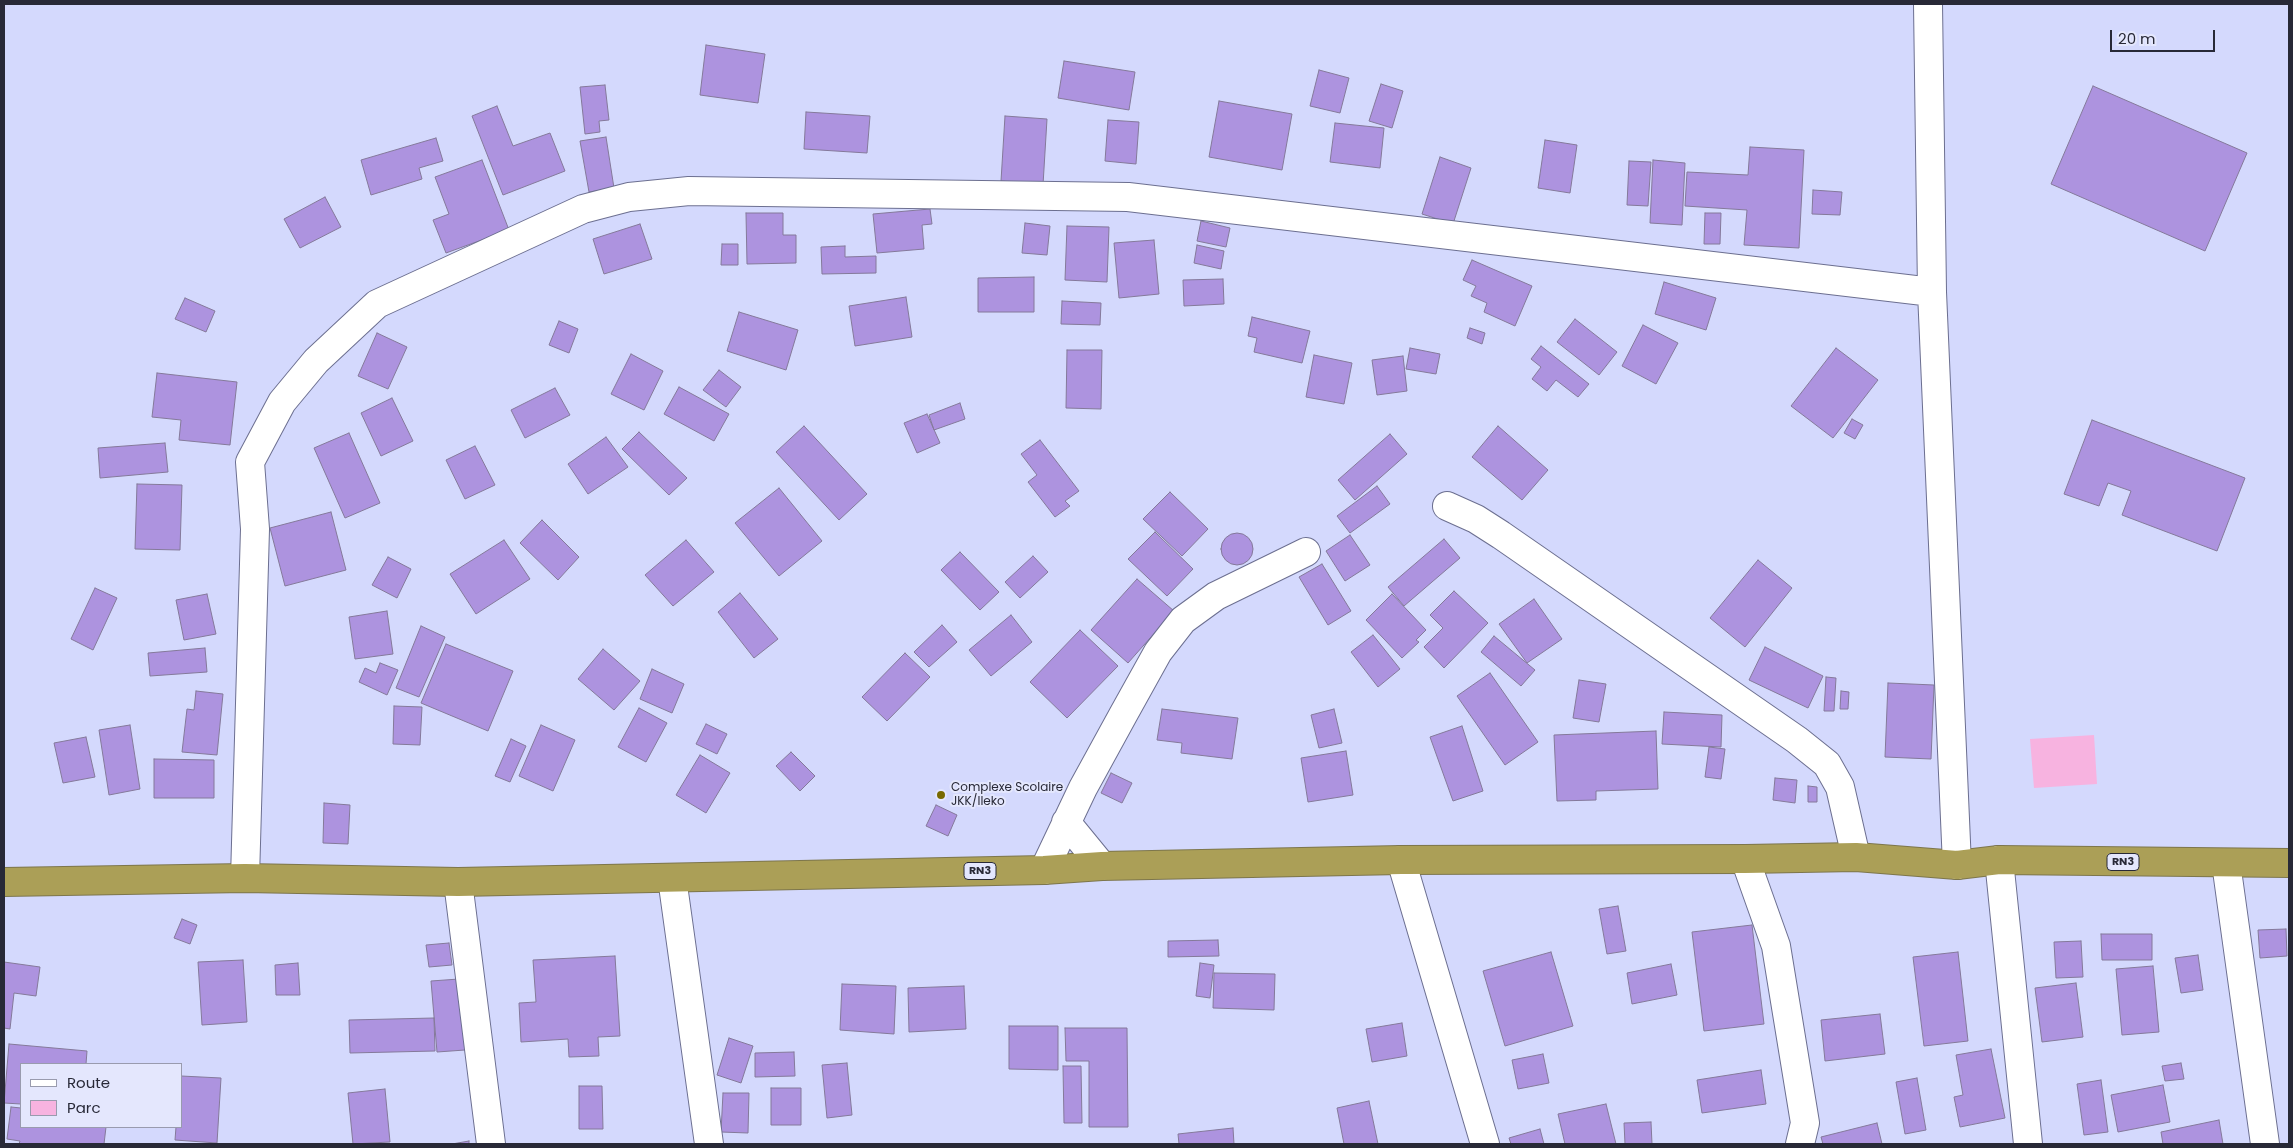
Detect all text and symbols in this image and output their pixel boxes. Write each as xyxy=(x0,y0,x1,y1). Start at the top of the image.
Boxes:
scale bar xyxy=(2113,20,2218,52)
text: 20 m xyxy=(2118,28,2156,49)
place label: Complexe Scolaire JKK/Ileko xyxy=(951,781,1063,809)
marker: Complexe Scolaire JKK/Ileko xyxy=(935,789,947,801)
road number: RN3 xyxy=(2107,854,2139,870)
road number: RN3 xyxy=(964,862,996,879)
legend xyxy=(20,1063,182,1128)
text: Route xyxy=(67,1072,110,1093)
text: Parc xyxy=(67,1097,101,1118)

